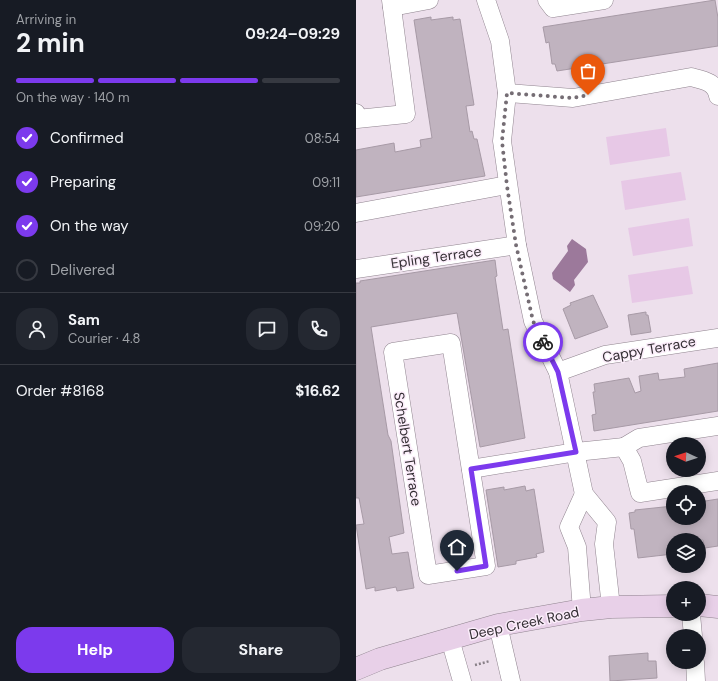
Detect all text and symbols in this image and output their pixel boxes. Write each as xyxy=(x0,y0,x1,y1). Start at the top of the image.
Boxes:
text: Arriving in xyxy=(16,11,76,28)
text: 09:24–09:29 xyxy=(245,24,340,44)
text: 2 min xyxy=(16,26,85,60)
pin xyxy=(571,54,605,95)
icon: bag xyxy=(577,60,599,82)
text: On the way · 140 m xyxy=(16,89,130,106)
icon: check xyxy=(16,127,38,149)
text: Confirmed xyxy=(50,128,124,148)
text: 08:54 xyxy=(305,130,340,147)
icon: check xyxy=(16,171,38,193)
text: Preparing xyxy=(50,172,116,192)
text: 09:11 xyxy=(312,174,340,191)
icon: check xyxy=(16,215,38,237)
text: On the way xyxy=(50,216,129,236)
text: 09:20 xyxy=(304,218,340,235)
street label: Epling Terrace xyxy=(390,242,482,272)
text: Delivered xyxy=(50,260,115,280)
button: person xyxy=(16,308,58,350)
button: chat xyxy=(246,308,288,350)
button: phone xyxy=(298,308,340,350)
text: Sam xyxy=(68,310,100,330)
courier xyxy=(523,322,563,362)
text: Courier · 4.8 xyxy=(68,330,140,347)
icon: bike xyxy=(532,331,554,353)
street label: Cappy Terrace xyxy=(601,332,697,366)
text: Order #8168 xyxy=(16,381,104,401)
text: $16.62 xyxy=(295,381,340,401)
street label: Schelbert Terrace xyxy=(390,391,426,507)
north arrow xyxy=(666,437,706,477)
map controls xyxy=(666,437,706,669)
button: locate xyxy=(666,485,706,525)
pin xyxy=(440,530,474,571)
button: layers xyxy=(666,533,706,573)
icon: home xyxy=(446,536,468,558)
button: + xyxy=(666,581,706,621)
street label: Deep Creek Road xyxy=(467,603,581,643)
button: Help xyxy=(16,627,174,673)
button: Share xyxy=(182,627,340,673)
button: − xyxy=(666,629,706,669)

